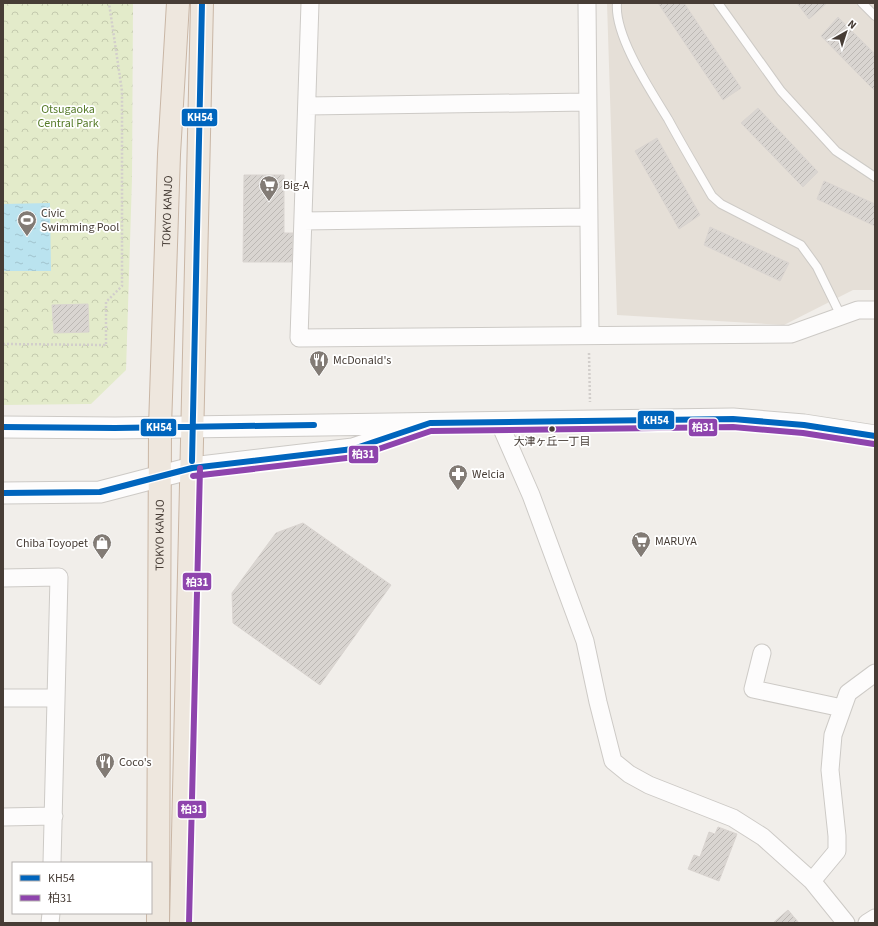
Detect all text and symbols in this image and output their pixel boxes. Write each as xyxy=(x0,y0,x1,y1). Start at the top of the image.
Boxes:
north arrow xyxy=(826,12,866,52)
text: N xyxy=(844,16,860,33)
park label: Otsugaoka Central Park xyxy=(37,101,99,132)
line badge: KH54 xyxy=(181,108,218,127)
text: KH54 xyxy=(187,110,213,125)
supermarket icon: Big-A xyxy=(258,174,280,202)
street label: TOKYO KANJO xyxy=(158,175,177,247)
place label: Big-A xyxy=(283,177,310,194)
place label: Civic Swimming Pool xyxy=(41,205,119,236)
sports icon: Civic Swimming Pool xyxy=(16,209,38,237)
restaurant icon: McDonald's xyxy=(308,349,330,377)
place label: McDonald's xyxy=(333,352,391,369)
line badge: KH54 xyxy=(637,410,675,430)
text: KH54 xyxy=(643,413,669,428)
line badge: KH54 xyxy=(140,418,177,437)
line badge: 柏31 xyxy=(688,418,718,437)
text: KH54 xyxy=(146,420,172,435)
text: 柏31 xyxy=(692,420,714,435)
marker: 大津ヶ丘一丁目 xyxy=(547,424,557,434)
place label: 大津ヶ丘一丁目 xyxy=(514,434,591,449)
line badge: 柏31 xyxy=(348,445,379,464)
text: 柏31 xyxy=(352,447,374,462)
pharmacy icon: Welcia xyxy=(447,463,469,491)
place label: Welcia xyxy=(472,466,505,483)
street label: TOKYO KANJO xyxy=(151,499,169,571)
supermarket icon: MARUYA xyxy=(630,530,652,558)
shop icon: Chiba Toyopet xyxy=(91,532,113,560)
place label: MARUYA xyxy=(655,533,697,550)
place label: Chiba Toyopet xyxy=(16,535,88,552)
line badge: 柏31 xyxy=(182,572,212,591)
text: 柏31 xyxy=(186,575,208,590)
restaurant icon: Coco's xyxy=(94,751,116,779)
place label: Coco's xyxy=(119,754,152,771)
line badge: 柏31 xyxy=(177,800,207,819)
text: 柏31 xyxy=(181,802,203,817)
legend xyxy=(12,862,152,914)
text: KH54 xyxy=(48,870,75,887)
text: 柏31 xyxy=(48,890,72,907)

